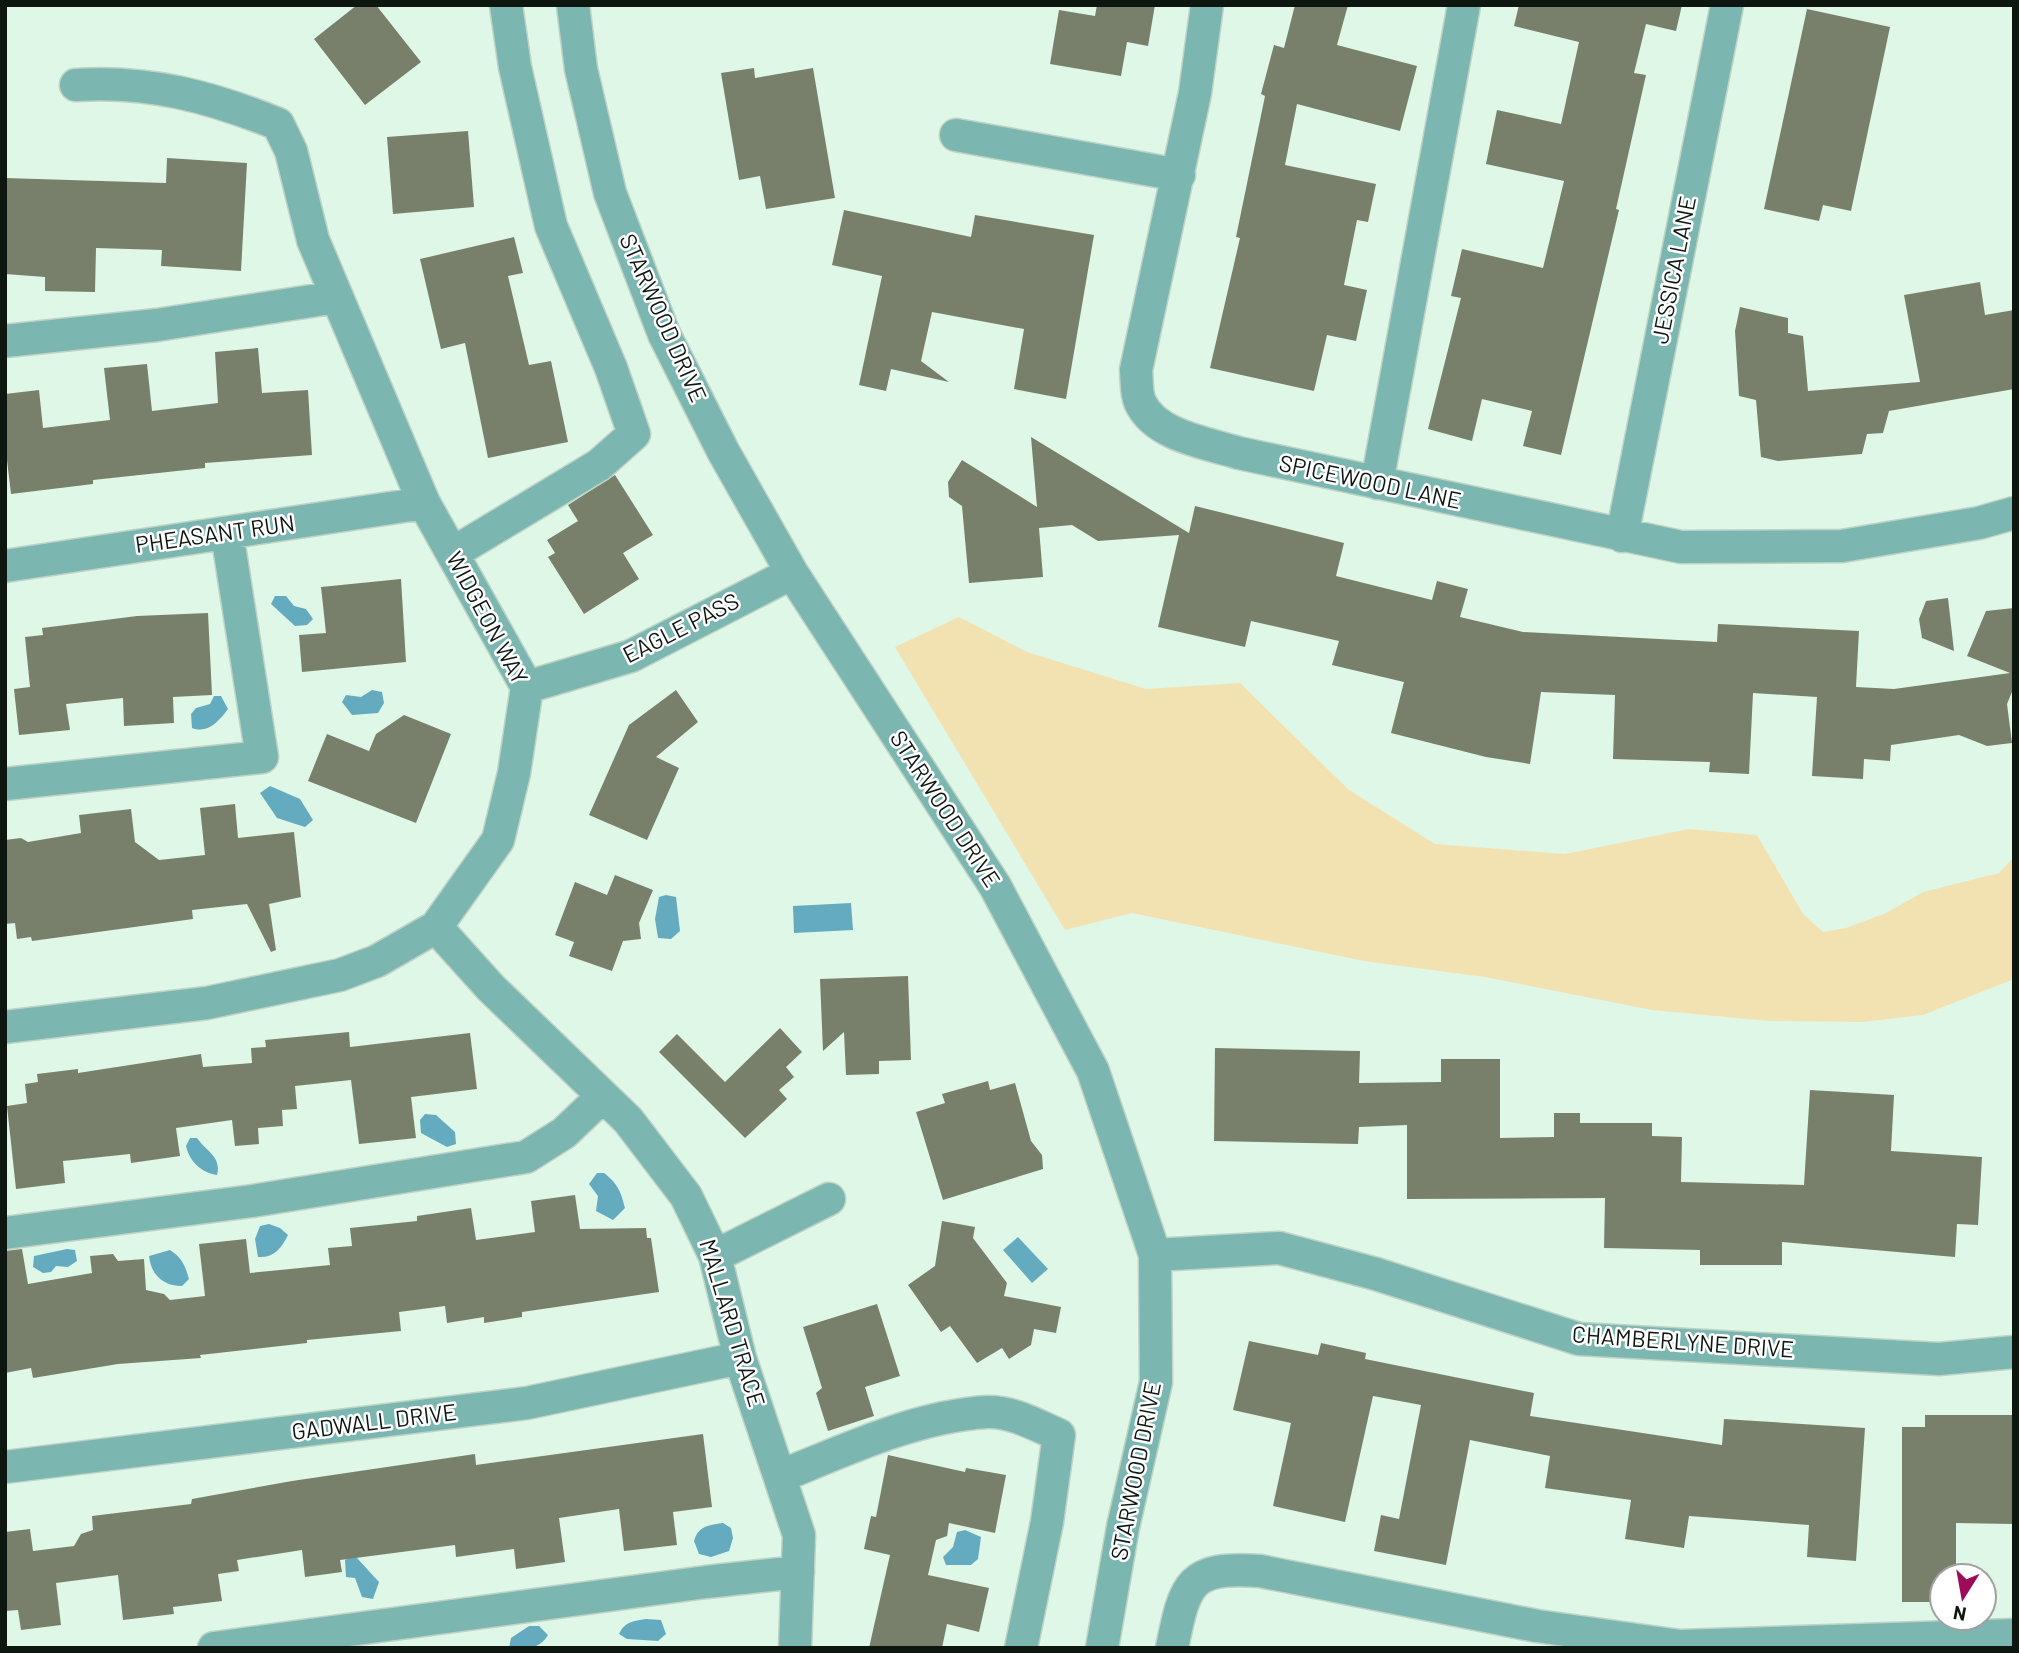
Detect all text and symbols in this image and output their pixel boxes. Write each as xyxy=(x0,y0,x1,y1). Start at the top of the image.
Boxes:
street label: JESSICA LANE xyxy=(1645,194,1701,346)
street label: STARWOOD DRIVE xyxy=(614,229,714,406)
street label: SPICEWOOD LANE xyxy=(1277,448,1464,514)
street label: PHEASANT RUN xyxy=(133,508,296,558)
street label: WIDGEON WAY xyxy=(441,546,535,689)
street label: EAGLE PASS xyxy=(618,586,743,668)
street label: STARWOOD DRIVE xyxy=(885,725,1007,892)
street label: MALLARD TRACE xyxy=(694,1235,772,1410)
street label: CHAMBERLYNE DRIVE xyxy=(1571,1319,1795,1363)
street label: STARWOOD DRIVE xyxy=(1104,1379,1166,1562)
street label: GADWALL DRIVE xyxy=(290,1397,458,1445)
north arrow xyxy=(1928,1562,1998,1632)
text: N xyxy=(1951,1602,1968,1627)

